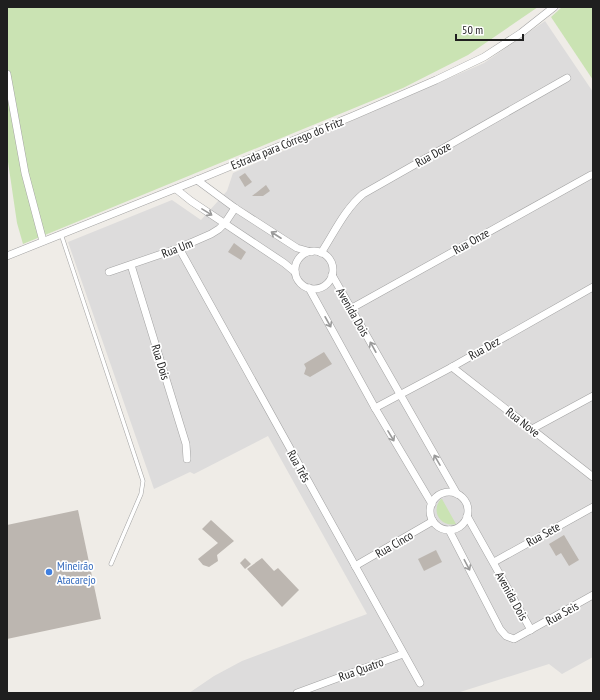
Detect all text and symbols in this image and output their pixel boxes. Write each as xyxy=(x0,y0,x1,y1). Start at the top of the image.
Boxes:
scale bar xyxy=(456,16,523,42)
text: 50 m xyxy=(462,22,483,37)
street label: Estrada para Córrego do Fritz xyxy=(229,114,345,172)
street label: Rua Doze xyxy=(412,138,454,170)
one-way arrow xyxy=(202,207,213,216)
street label: Rua Onze xyxy=(450,225,492,257)
one-way arrow xyxy=(271,231,282,239)
street label: Rua Um xyxy=(159,235,195,261)
street label: Avenida Dois xyxy=(333,285,373,339)
one-way arrow xyxy=(324,316,332,328)
street label: Rua Dez xyxy=(466,333,502,363)
one-way arrow xyxy=(369,341,377,353)
street label: Rua Dois xyxy=(148,342,174,382)
street label: Rua Nove xyxy=(503,404,543,440)
one-way arrow xyxy=(388,430,396,442)
street label: Rua Três xyxy=(284,447,314,485)
one-way arrow xyxy=(433,454,441,466)
street label: Rua Sete xyxy=(523,519,563,549)
street label: Rua Cinco xyxy=(373,527,415,561)
place label: Mineirão Atacarejo xyxy=(57,558,96,587)
one-way arrow xyxy=(464,558,471,570)
marker: Mineirão Atacarejo xyxy=(44,567,54,577)
street label: Avenida Dois xyxy=(492,569,532,623)
street label: Rua Seis xyxy=(543,598,581,628)
street label: Rua Quatro xyxy=(336,654,386,684)

